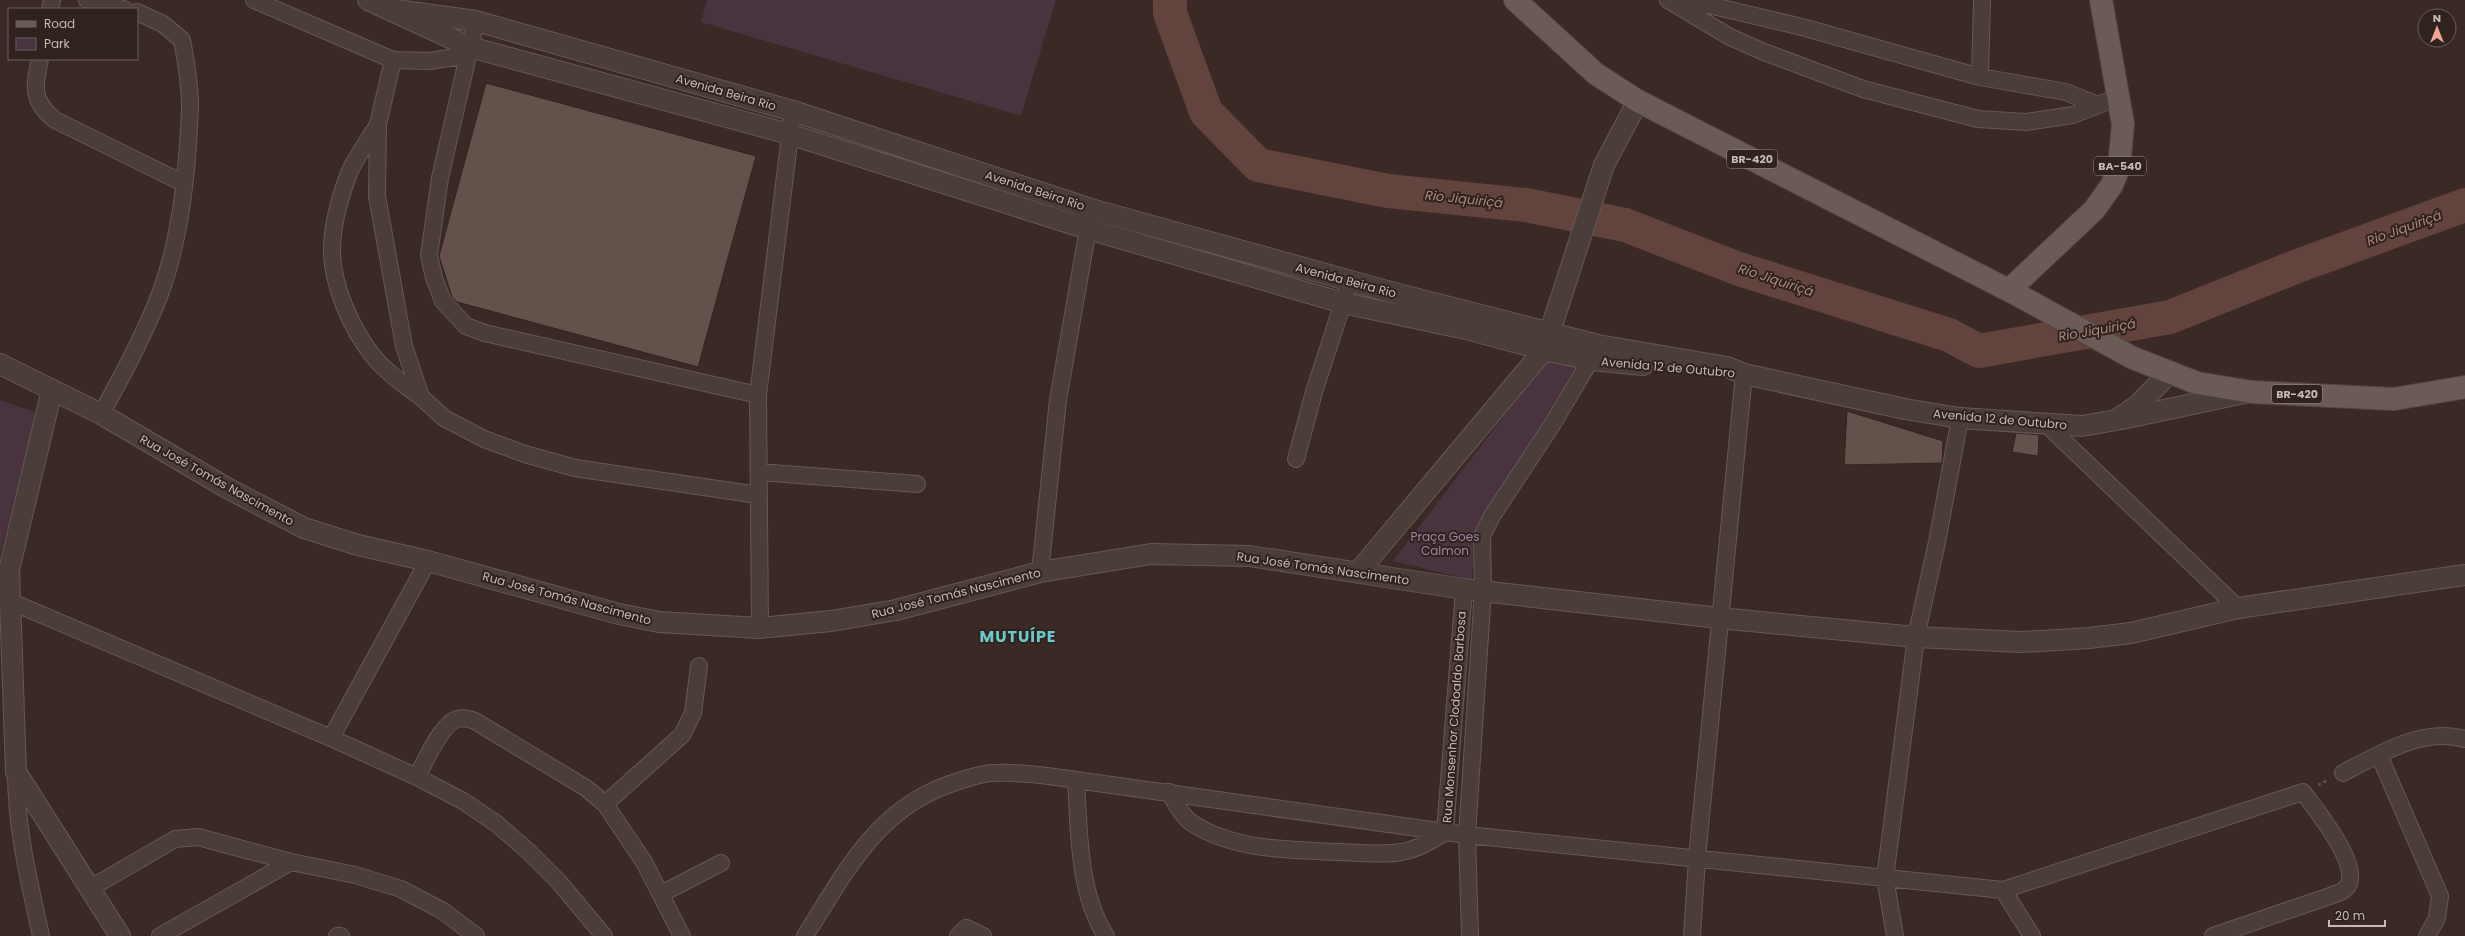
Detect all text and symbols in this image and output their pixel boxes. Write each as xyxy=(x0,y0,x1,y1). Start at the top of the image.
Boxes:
legend xyxy=(8,8,138,60)
north arrow xyxy=(2417,8,2457,48)
text: N xyxy=(2433,10,2441,26)
text: Road xyxy=(44,15,75,32)
text: Park xyxy=(44,35,71,52)
street label: Avenida Beira Rio xyxy=(674,70,779,115)
road number: BR-420 xyxy=(1727,150,1777,168)
road number: BA-540 xyxy=(2094,157,2146,175)
street label: Avenida Beira Rio xyxy=(983,166,1087,214)
water label: Rio Jiquiriçá xyxy=(1424,185,1504,213)
water label: Rio Jiquiriçá xyxy=(2364,206,2444,250)
street label: Avenida Beira Rio xyxy=(1294,258,1399,302)
water label: Rio Jiquiriçá xyxy=(1736,259,1816,301)
water label: Rio Jiquiriçá xyxy=(2057,314,2137,346)
street label: Avenida 12 de Outubro xyxy=(1600,353,1736,381)
road number: BR-420 xyxy=(2272,385,2322,403)
street label: Avenida 12 de Outubro xyxy=(1932,405,2068,433)
street label: Rua José Tomás Nascimento xyxy=(137,430,297,530)
park label: Praça Goes Calmon xyxy=(1411,528,1479,559)
street label: Rua José Tomás Nascimento xyxy=(1236,547,1411,589)
street label: Rua José Tomás Nascimento xyxy=(870,564,1043,622)
street label: Rua José Tomás Nascimento xyxy=(481,567,654,629)
street label: Rua Monsenhor Clodoaldo Barbosa xyxy=(1438,611,1470,823)
district label: MUTUÍPE xyxy=(979,625,1057,648)
scale bar xyxy=(2329,902,2385,928)
text: 20 m xyxy=(2335,907,2365,924)

